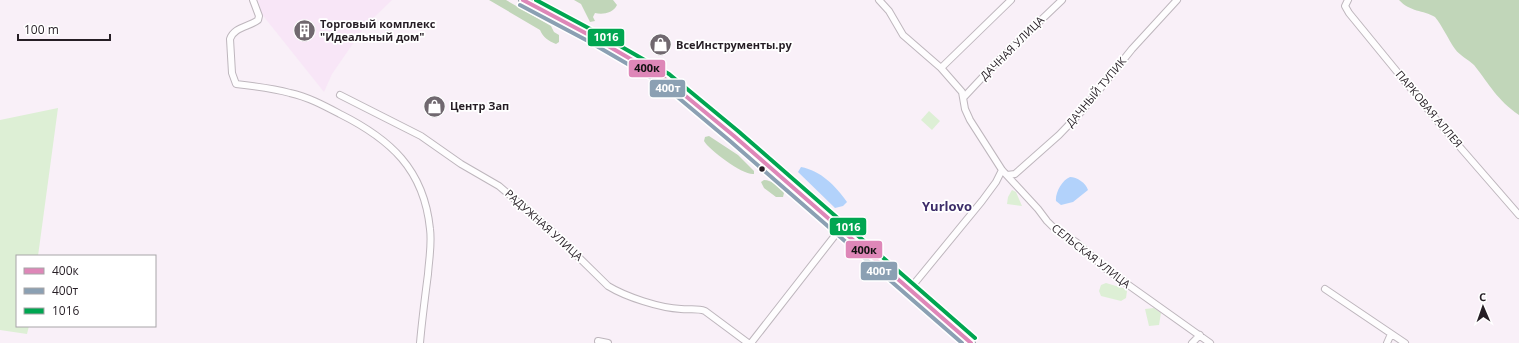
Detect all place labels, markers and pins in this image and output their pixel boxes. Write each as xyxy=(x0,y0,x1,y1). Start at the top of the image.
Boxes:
place label: Торговый комплекс "Идеальный дом" xyxy=(320,16,436,44)
building icon: Торговый комплекс "Идеальный дом" xyxy=(292,17,318,43)
shop icon: ВсеИнструменты.ру xyxy=(647,32,673,58)
place label: ВсеИнструменты.ру xyxy=(676,37,792,52)
shop icon: Центр Зап xyxy=(421,93,447,119)
place label: Центр Зап xyxy=(450,98,509,113)
unlabelled marker xyxy=(757,164,767,174)

